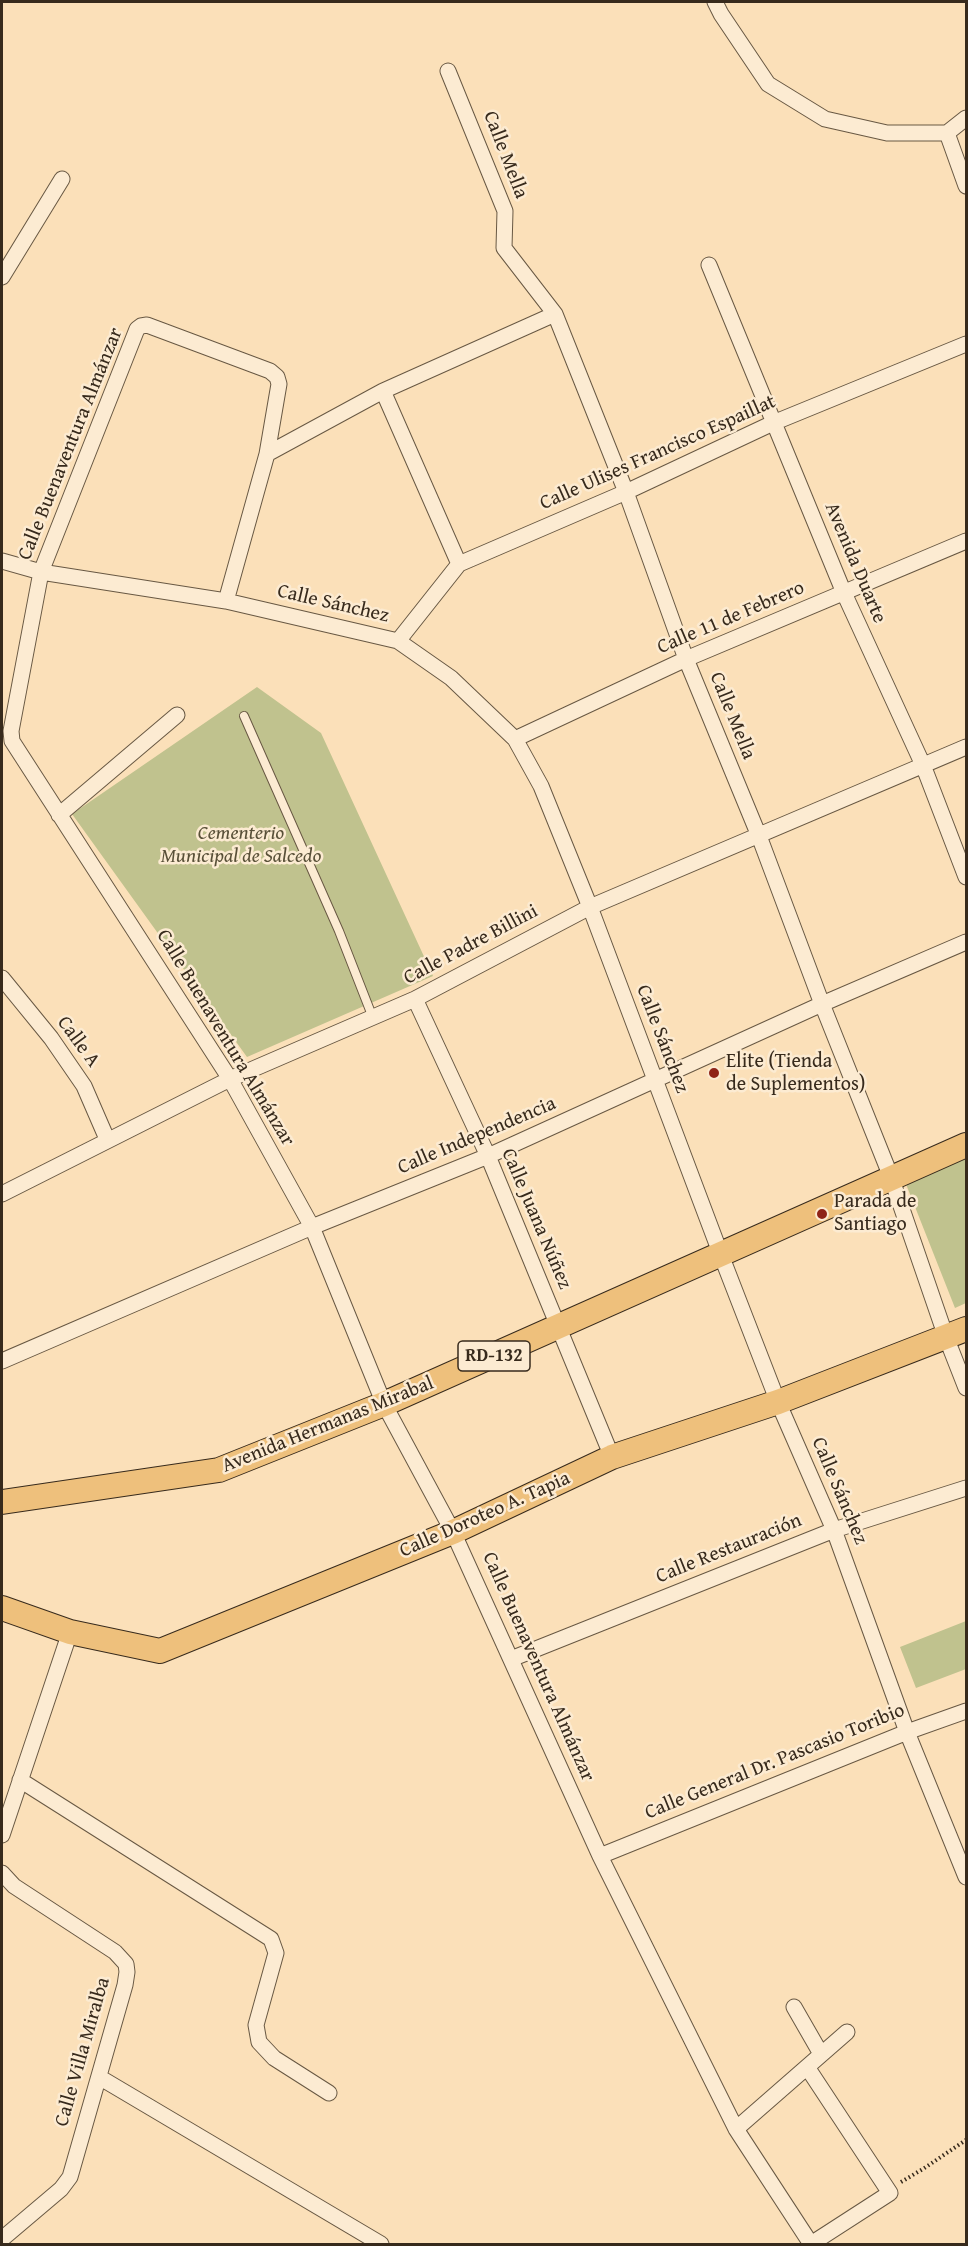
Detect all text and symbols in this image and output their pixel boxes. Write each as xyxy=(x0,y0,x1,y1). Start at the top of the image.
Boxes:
street label: Calle Mella xyxy=(477,108,533,202)
street label: Calle Buenaventura Almánzar xyxy=(13,324,129,564)
street label: Calle Ulises Francisco Espaillat xyxy=(536,390,780,516)
street label: Avenida Duarte xyxy=(819,499,891,627)
street label: Calle 11 de Febrero xyxy=(654,576,808,660)
street label: Calle Sánchez xyxy=(275,580,391,628)
street label: Calle Mella xyxy=(704,669,760,763)
park label: Cementerio Municipal de Salcedo xyxy=(161,822,321,869)
street label: Calle Padre Billini xyxy=(400,900,542,990)
street label: Calle Buenaventura Almánzar xyxy=(151,925,299,1151)
street label: Calle Sánchez xyxy=(630,982,694,1096)
street label: Calle A xyxy=(51,1012,105,1072)
place label: Elite (Tienda de Suplementos) xyxy=(726,1050,865,1097)
marker: Elite (Tienda de Suplementos) xyxy=(707,1066,721,1080)
street label: Calle Independencia xyxy=(394,1092,560,1180)
street label: Calle Juana Núñez xyxy=(496,1145,576,1293)
place label: Parada de Santiago xyxy=(834,1190,916,1237)
marker: Parada de Santiago xyxy=(815,1207,829,1221)
road number: RD-132 xyxy=(458,1341,530,1371)
street label: Avenida Hermanas Mirabal xyxy=(219,1372,437,1478)
street label: Calle Sánchez xyxy=(806,1434,872,1548)
street label: Calle Doroteo A. Tapia xyxy=(396,1467,574,1563)
street label: Calle Restauración xyxy=(653,1509,805,1589)
street label: Calle Buenaventura Almánzar xyxy=(477,1549,599,1785)
street label: Calle General Dr. Pascasio Toribio xyxy=(642,1699,908,1825)
street label: Calle Villa Miralba xyxy=(50,1975,116,2129)

